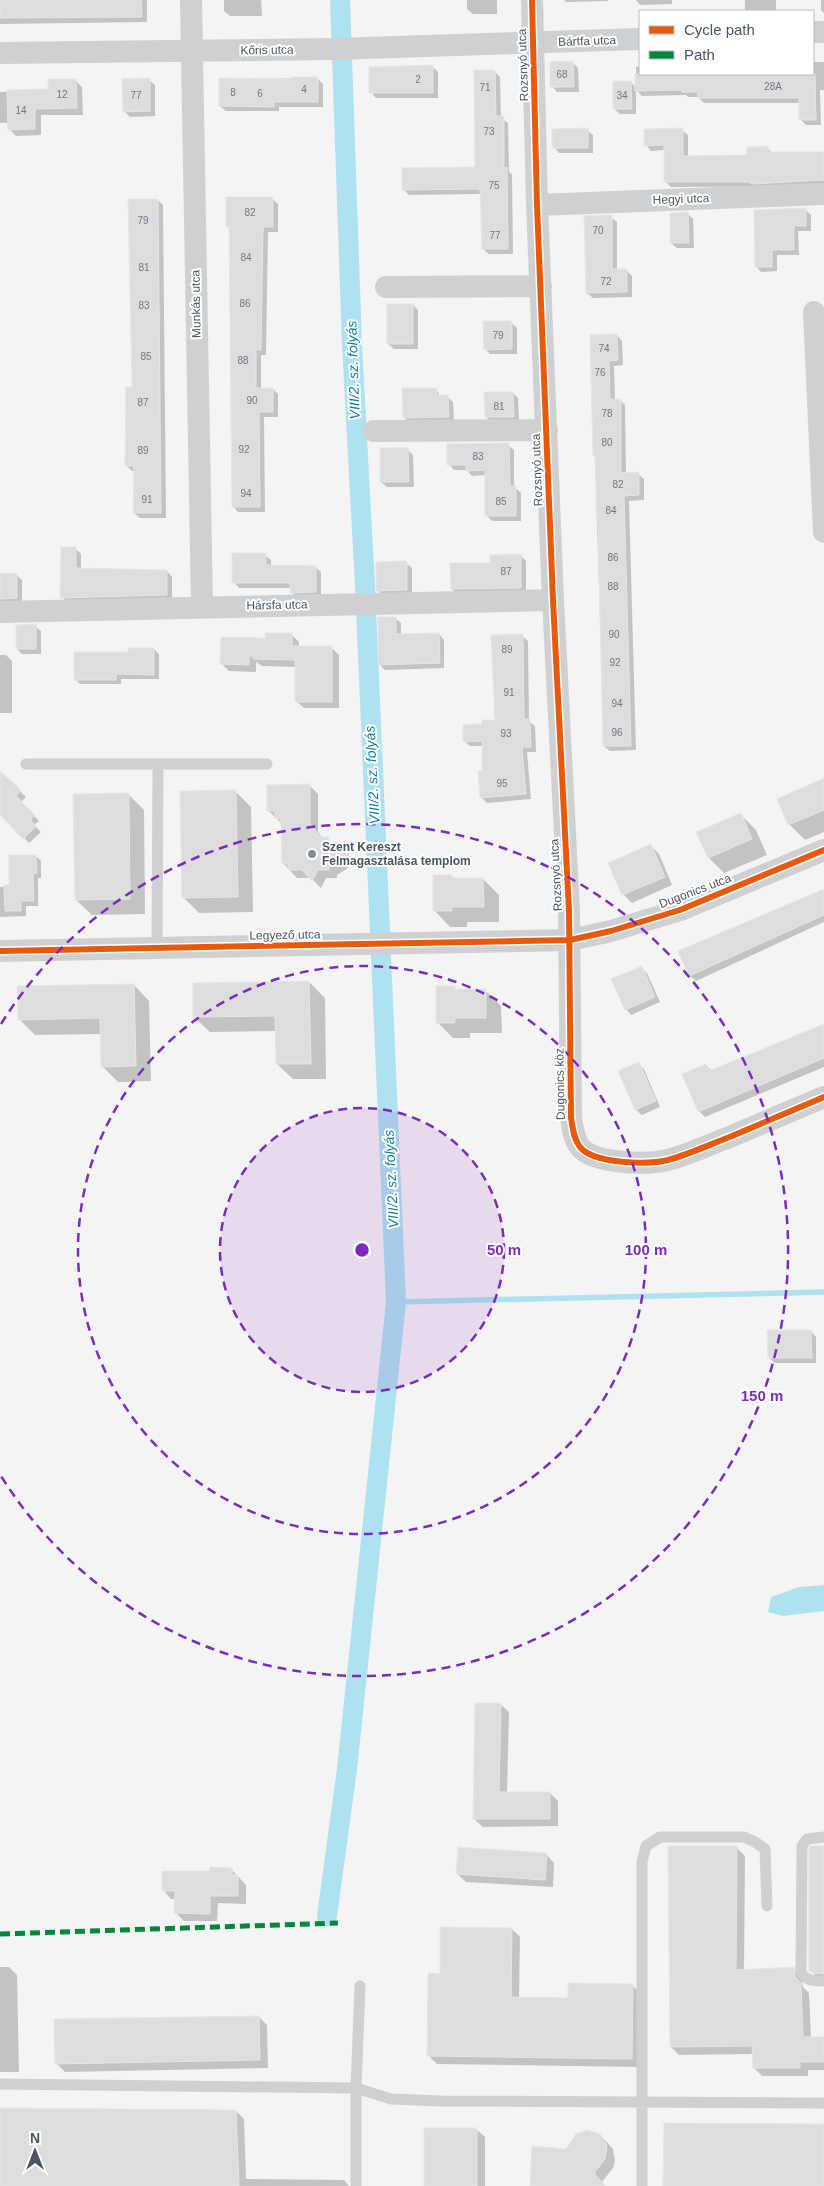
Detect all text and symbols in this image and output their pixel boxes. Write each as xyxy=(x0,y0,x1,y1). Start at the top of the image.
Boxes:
legend xyxy=(639,10,814,75)
text: Cycle path xyxy=(684,21,755,38)
street label: Rozsnyó utca xyxy=(515,28,531,102)
street label: Bártfa utca xyxy=(558,33,617,49)
street label: Kőris utca xyxy=(240,43,294,57)
text: Path xyxy=(684,46,715,63)
house number: 68 xyxy=(556,69,568,80)
house number: 2 xyxy=(415,74,421,85)
house number: 28A xyxy=(764,81,782,92)
house number: 71 xyxy=(479,82,491,93)
house number: 4 xyxy=(301,84,307,95)
house number: 8 xyxy=(230,87,236,98)
house number: 6 xyxy=(257,88,263,99)
house number: 12 xyxy=(56,89,68,100)
house number: 77 xyxy=(130,90,142,101)
house number: 34 xyxy=(616,90,628,101)
house number: 14 xyxy=(15,105,27,116)
house number: 73 xyxy=(483,126,495,137)
house number: 75 xyxy=(488,180,500,191)
street label: Hegyi utca xyxy=(652,191,710,207)
house number: 82 xyxy=(244,207,256,218)
house number: 79 xyxy=(137,215,149,226)
house number: 70 xyxy=(592,225,604,236)
house number: 77 xyxy=(489,230,501,241)
house number: 84 xyxy=(240,252,252,263)
house number: 81 xyxy=(138,262,150,273)
street label: Munkás utca xyxy=(188,270,204,338)
house number: 72 xyxy=(600,276,612,287)
house number: 86 xyxy=(239,298,251,309)
house number: 83 xyxy=(138,300,150,311)
water label: VIII/2. sz. folyás xyxy=(343,320,363,420)
house number: 79 xyxy=(492,330,504,341)
house number: 74 xyxy=(598,343,610,354)
house number: 85 xyxy=(140,351,152,362)
house number: 88 xyxy=(237,355,249,366)
house number: 76 xyxy=(594,367,606,378)
house number: 90 xyxy=(246,395,258,406)
house number: 87 xyxy=(137,397,149,408)
house number: 81 xyxy=(493,401,505,412)
house number: 78 xyxy=(601,408,613,419)
street label: Rozsnyó utca xyxy=(529,433,545,507)
house number: 80 xyxy=(601,437,613,448)
house number: 92 xyxy=(238,444,250,455)
house number: 89 xyxy=(137,445,149,456)
house number: 83 xyxy=(472,451,484,462)
house number: 82 xyxy=(612,479,624,490)
house number: 94 xyxy=(240,488,252,499)
house number: 91 xyxy=(141,494,153,505)
house number: 85 xyxy=(495,496,507,507)
house number: 84 xyxy=(605,505,617,516)
house number: 86 xyxy=(607,552,619,563)
house number: 87 xyxy=(500,566,512,577)
house number: 88 xyxy=(607,581,619,592)
street label: Hársfa utca xyxy=(246,597,308,613)
house number: 90 xyxy=(608,629,620,640)
house number: 89 xyxy=(501,644,513,655)
house number: 92 xyxy=(609,657,621,668)
house number: 91 xyxy=(503,687,515,698)
house number: 94 xyxy=(611,698,623,709)
water label: VIII/2. sz. folyás xyxy=(361,725,383,825)
house number: 96 xyxy=(611,727,623,738)
house number: 93 xyxy=(500,728,512,739)
house number: 95 xyxy=(496,778,508,789)
street label: Rozsnyó utca xyxy=(547,838,565,912)
place label: Szent Kereszt Felmagasztalása templom xyxy=(322,840,471,868)
marker: Szent Kereszt Felmagasztalása templom xyxy=(306,848,318,860)
street label: Dugonics utca xyxy=(657,871,733,911)
street label: Legyező utca xyxy=(249,927,321,943)
street label: Dugonics köz xyxy=(552,1048,568,1120)
water label: VIII/2. sz. folyás xyxy=(380,1129,402,1229)
centre of rings xyxy=(353,1241,371,1259)
text: 50 m xyxy=(487,1241,521,1258)
text: 100 m xyxy=(625,1241,667,1258)
text: 150 m xyxy=(741,1387,783,1404)
north arrow xyxy=(10,2126,60,2176)
text: N xyxy=(30,2130,40,2146)

